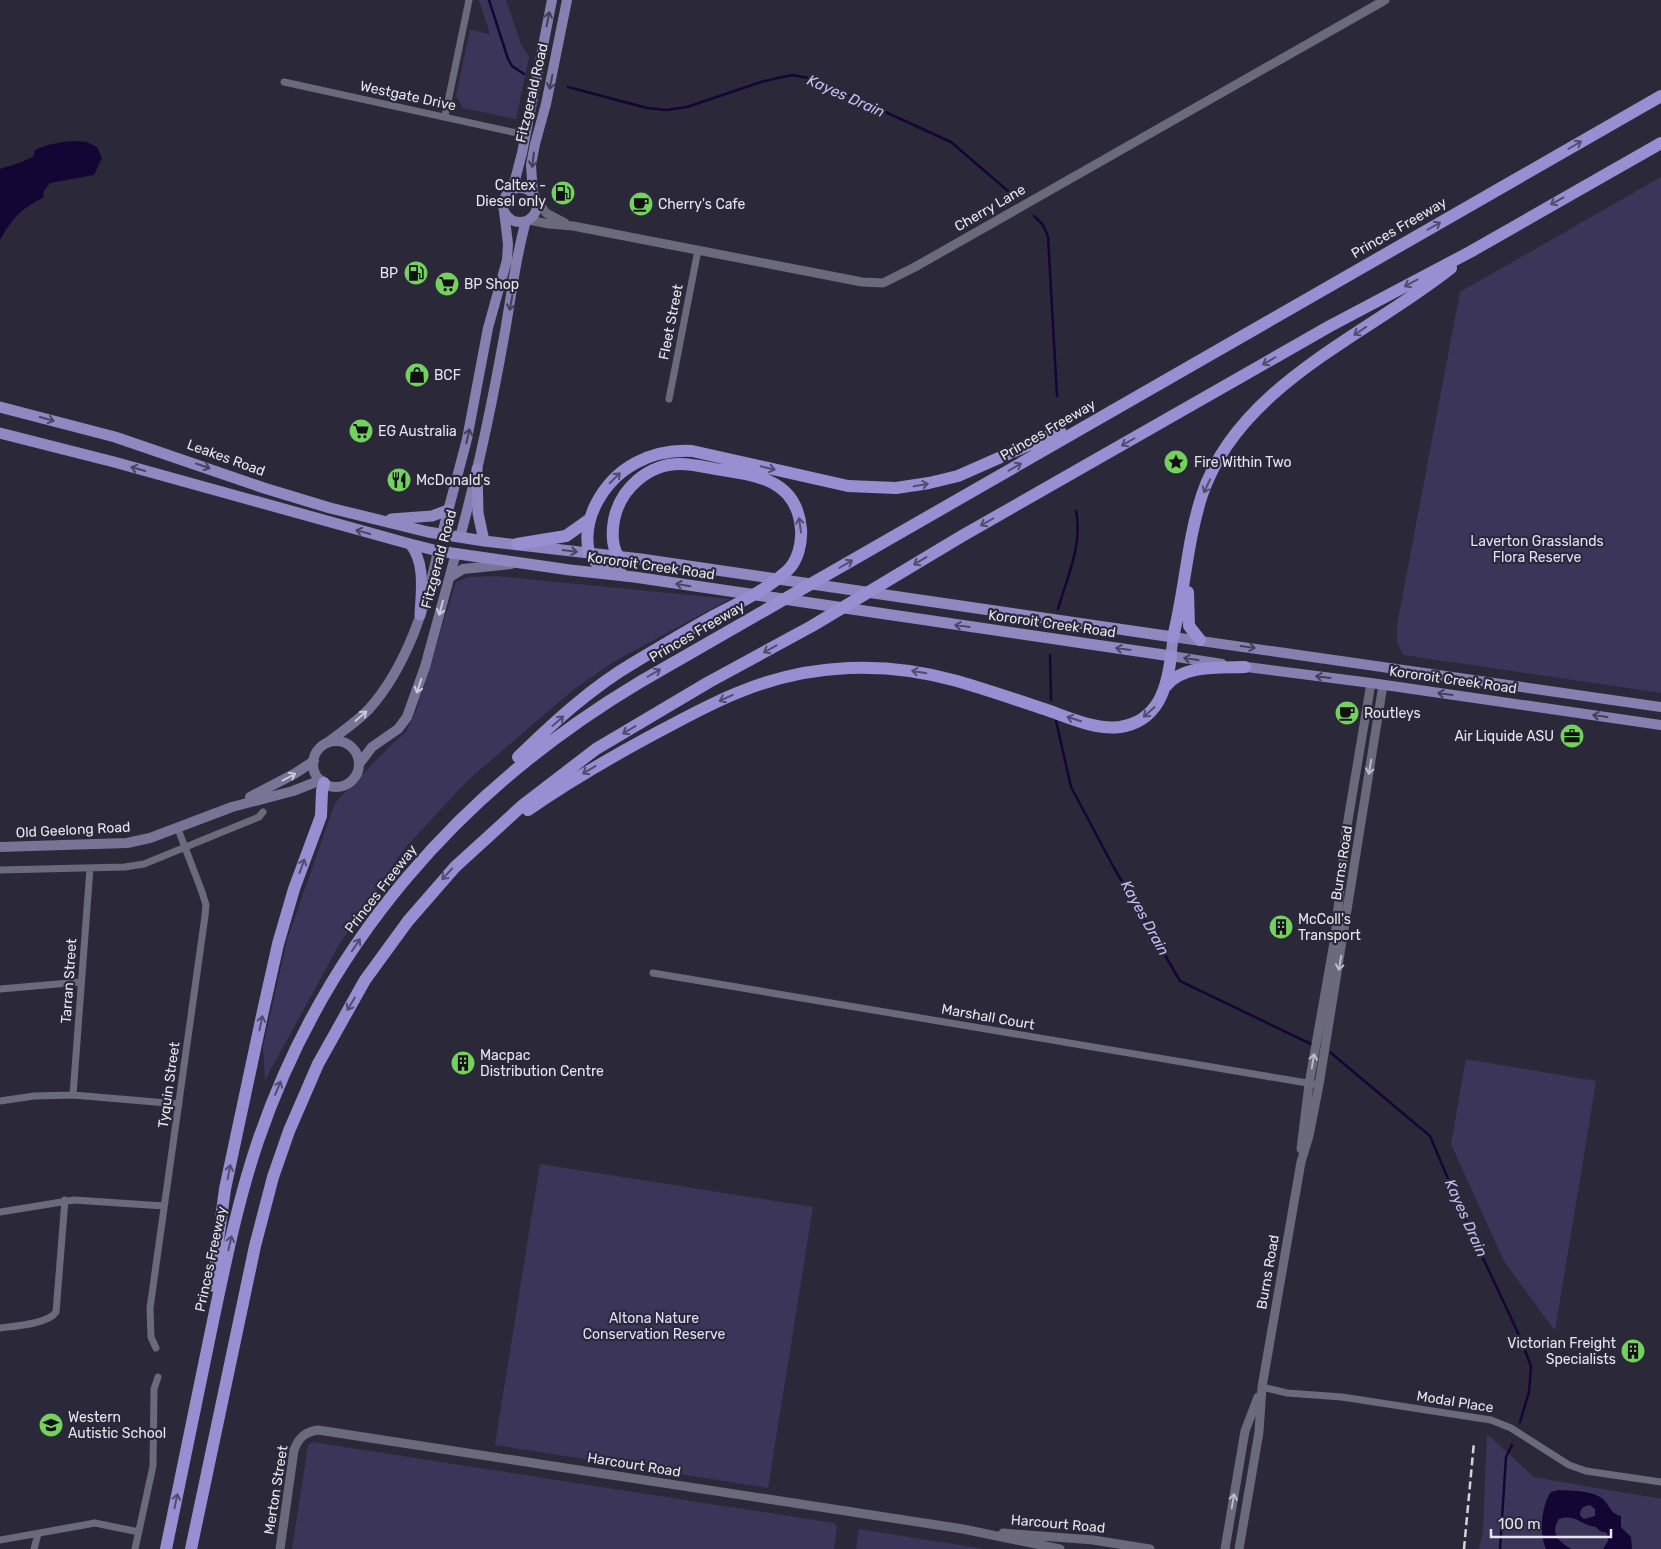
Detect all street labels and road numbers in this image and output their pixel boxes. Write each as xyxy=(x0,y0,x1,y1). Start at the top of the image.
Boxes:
street label: Fitzgerald Road xyxy=(512,42,552,144)
street label: Westgate Drive xyxy=(358,78,458,115)
street label: Cherry Lane xyxy=(952,181,1029,235)
street label: Princes Freeway xyxy=(1348,194,1450,262)
street label: Fleet Street xyxy=(655,282,687,361)
street label: Princes Freeway xyxy=(997,396,1099,464)
street label: Leakes Road xyxy=(185,436,267,480)
street label: Fitzgerald Road xyxy=(418,508,460,610)
street label: Kororoit Creek Road xyxy=(586,549,716,583)
street label: Princes Freeway xyxy=(646,598,748,666)
street label: Kororoit Creek Road xyxy=(987,607,1117,641)
street label: Kororoit Creek Road xyxy=(1388,663,1518,697)
street label: Old Geelong Road xyxy=(15,819,131,841)
street label: Burns Road xyxy=(1328,824,1356,902)
street label: Princes Freeway xyxy=(341,841,421,937)
street label: Tarran Street xyxy=(58,937,80,1024)
street label: Marshall Court xyxy=(940,1000,1036,1034)
street label: Tyquin Street xyxy=(155,1040,184,1129)
street label: Princes Freeway xyxy=(192,1205,231,1313)
street label: Burns Road xyxy=(1253,1233,1283,1311)
street label: Modal Place xyxy=(1415,1388,1495,1416)
street label: Merton Street xyxy=(261,1444,292,1536)
street label: Harcourt Road xyxy=(586,1449,682,1481)
street label: Harcourt Road xyxy=(1010,1511,1106,1537)

